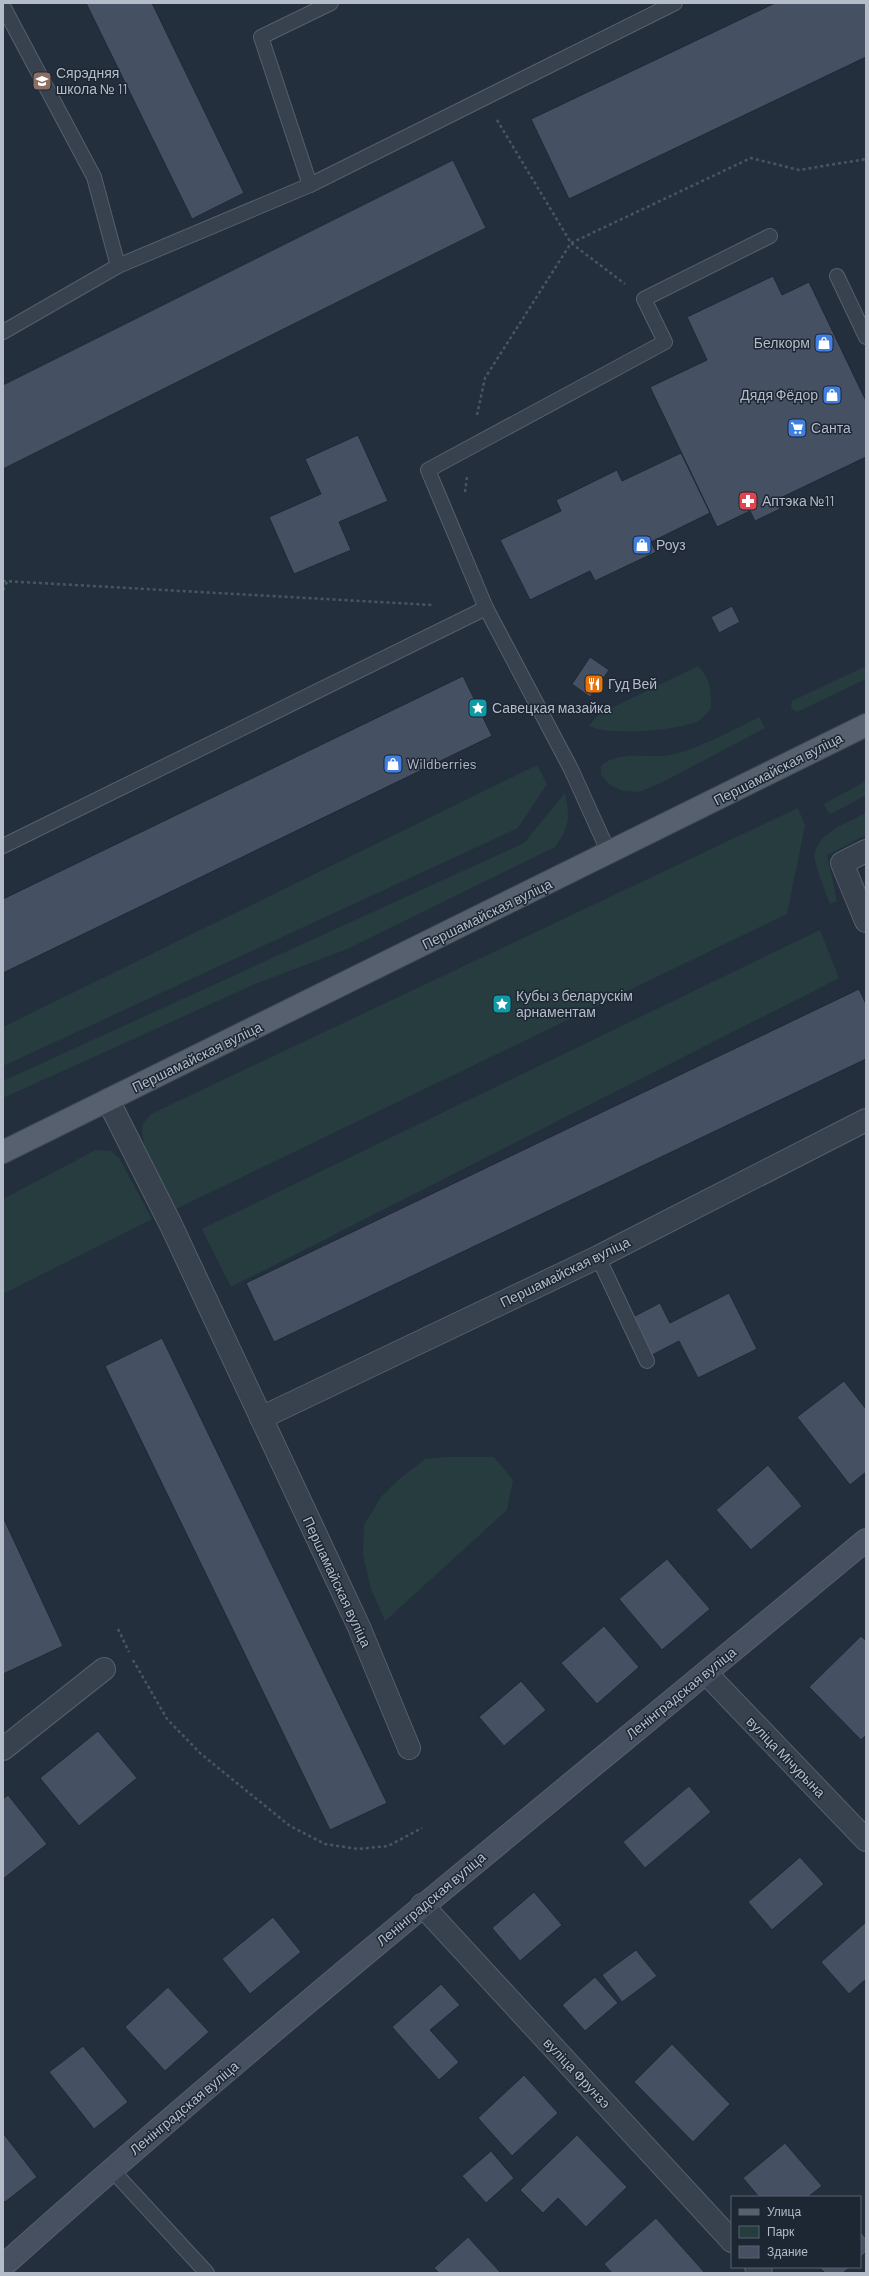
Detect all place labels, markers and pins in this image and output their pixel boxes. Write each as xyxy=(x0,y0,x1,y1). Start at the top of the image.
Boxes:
place label: Сярэдняя школа № 11 xyxy=(56,64,127,97)
school or university icon: Сярэдняя школа № 11 xyxy=(31,70,53,92)
shop icon: Белкорм xyxy=(813,332,835,354)
place label: Белкорм xyxy=(754,334,810,351)
shop icon: Дядя Фёдор xyxy=(821,384,843,406)
place label: Дядя Фёдор xyxy=(740,386,818,403)
supermarket icon: Санта xyxy=(786,417,808,439)
place label: Санта xyxy=(811,419,851,436)
pharmacy icon: Аптэка №11 xyxy=(737,490,759,512)
place label: Аптэка №11 xyxy=(762,492,834,509)
shop icon: Роуз xyxy=(631,534,653,556)
place label: Роуз xyxy=(656,536,686,553)
restaurant icon: Гуд Вей xyxy=(583,673,605,695)
place label: Гуд Вей xyxy=(608,675,657,692)
place icon: Савецкая мазайка xyxy=(467,697,489,719)
place label: Савецкая мазайка xyxy=(492,699,611,716)
shop icon: Wildberries xyxy=(382,753,404,775)
place label: Wildberries xyxy=(407,755,477,772)
place label: Кубы з беларускім арнаментам xyxy=(516,987,633,1020)
place icon: Кубы з беларускім арнаментам xyxy=(491,993,513,1015)

